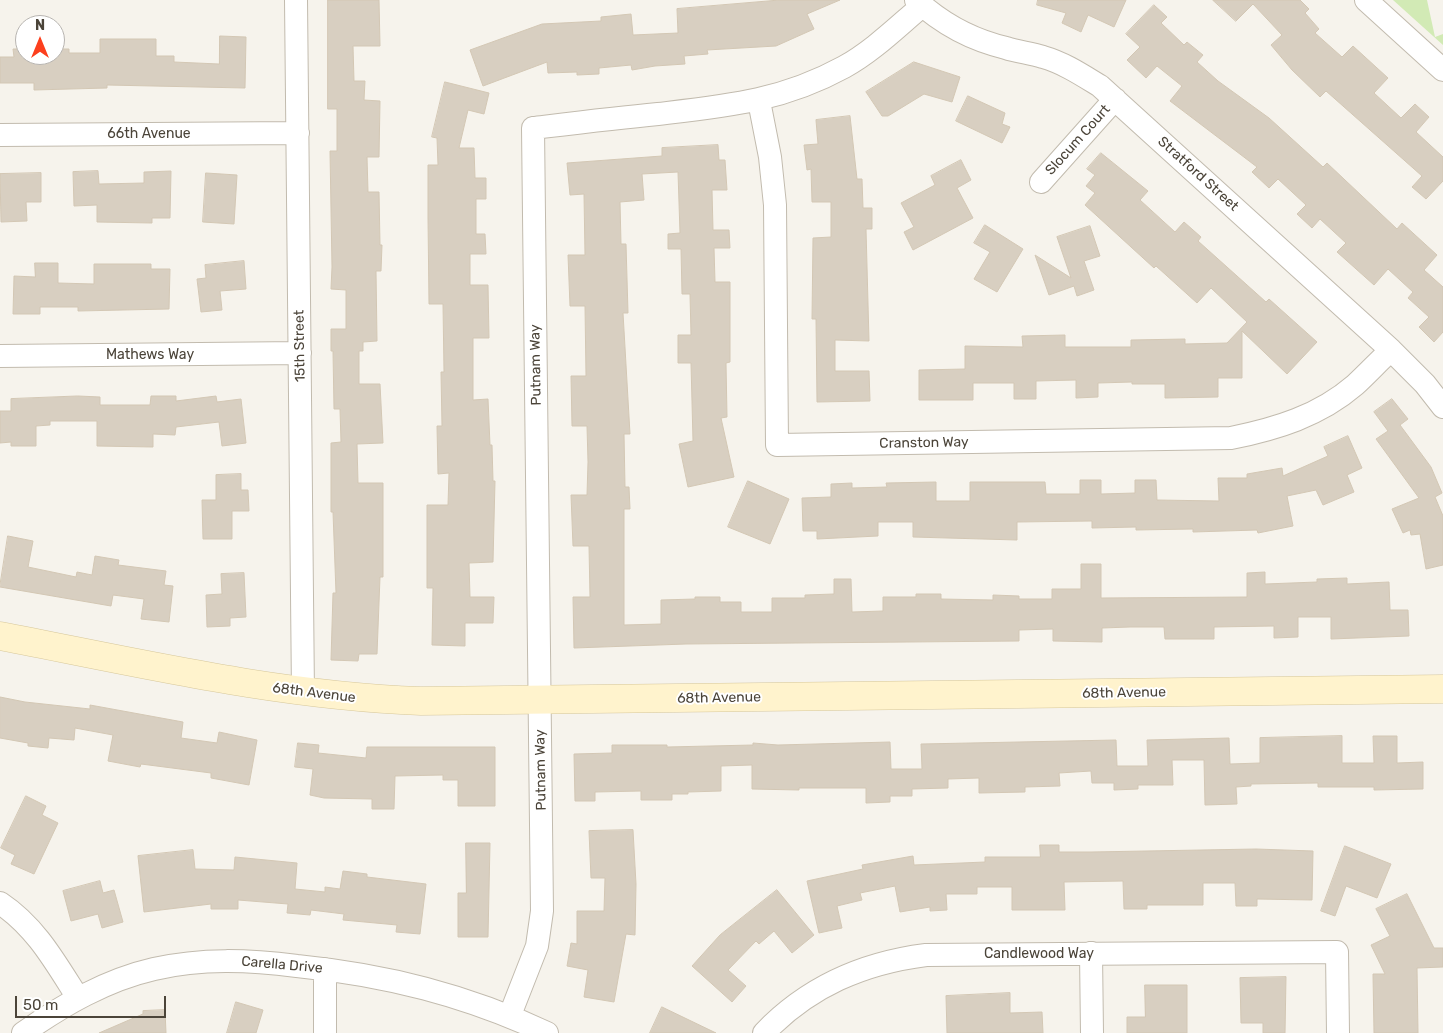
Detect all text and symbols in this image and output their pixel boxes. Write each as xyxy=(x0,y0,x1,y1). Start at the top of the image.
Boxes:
north arrow xyxy=(15,15,65,65)
text: N xyxy=(35,17,45,34)
street label: Slocum Court xyxy=(1042,101,1114,179)
street label: 66th Avenue xyxy=(107,126,191,142)
street label: Stratford Street xyxy=(1154,133,1242,215)
street label: 15th Street xyxy=(291,310,309,382)
street label: Putnam Way xyxy=(527,324,545,406)
street label: Mathews Way xyxy=(106,347,194,363)
street label: Cranston Way xyxy=(879,434,969,452)
street label: 68th Avenue xyxy=(271,680,357,706)
street label: 68th Avenue xyxy=(1082,684,1166,702)
street label: 68th Avenue xyxy=(677,689,761,707)
street label: Putnam Way xyxy=(532,729,550,811)
street label: Candlewood Way xyxy=(984,946,1094,962)
street label: Carella Drive xyxy=(241,953,323,977)
scale bar xyxy=(18,986,169,1018)
text: 50 m xyxy=(23,996,58,1014)

